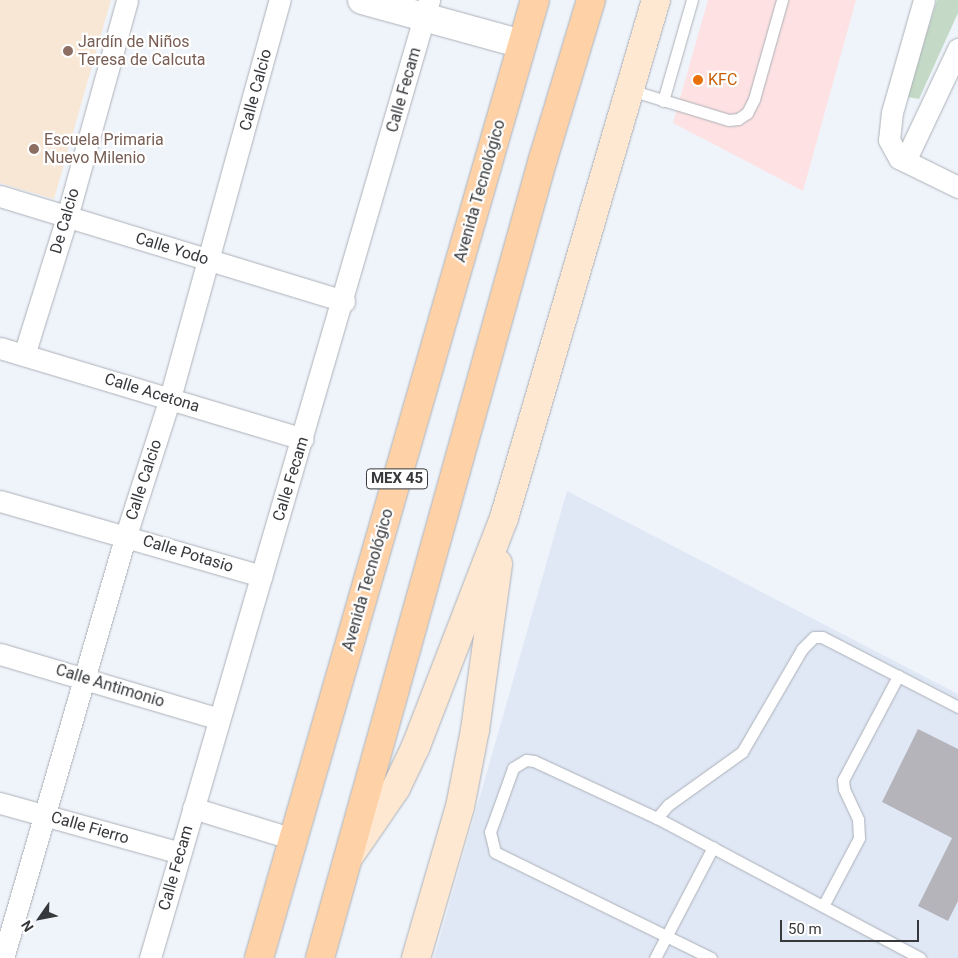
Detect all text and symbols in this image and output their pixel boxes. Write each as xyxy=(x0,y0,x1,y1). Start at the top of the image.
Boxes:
place label: Jardín de Niños Teresa de Calcuta xyxy=(78,32,206,70)
marker: Jardín de Niños Teresa de Calcuta xyxy=(62,45,74,57)
street label: Calle Fecam xyxy=(383,45,425,135)
street label: Calle Calcio xyxy=(236,47,276,133)
place label: KFC xyxy=(708,70,737,90)
marker: KFC xyxy=(692,74,704,86)
street label: Avenida Tecnológico xyxy=(450,117,510,265)
place label: Escuela Primaria Nuevo Milenio xyxy=(44,130,164,168)
marker: Escuela Primaria Nuevo Milenio xyxy=(28,143,40,155)
street label: De Calcio xyxy=(46,186,84,256)
street label: Calle Yodo xyxy=(133,229,211,269)
street label: Calle Acetona xyxy=(102,369,202,417)
street label: Calle Fecam xyxy=(269,434,313,524)
street label: Calle Calcio xyxy=(122,437,166,523)
road number: MEX 45 xyxy=(366,466,428,492)
street label: Avenida Tecnológico xyxy=(338,506,398,654)
street label: Calle Potasio xyxy=(140,531,236,577)
street label: Calle Antimonio xyxy=(53,660,167,712)
street label: Calle Fierro xyxy=(49,808,131,848)
street label: Calle Fecam xyxy=(155,823,197,913)
north arrow xyxy=(15,893,65,943)
scale bar xyxy=(783,910,922,942)
text: N xyxy=(18,918,37,935)
text: 50 m xyxy=(788,920,822,938)

